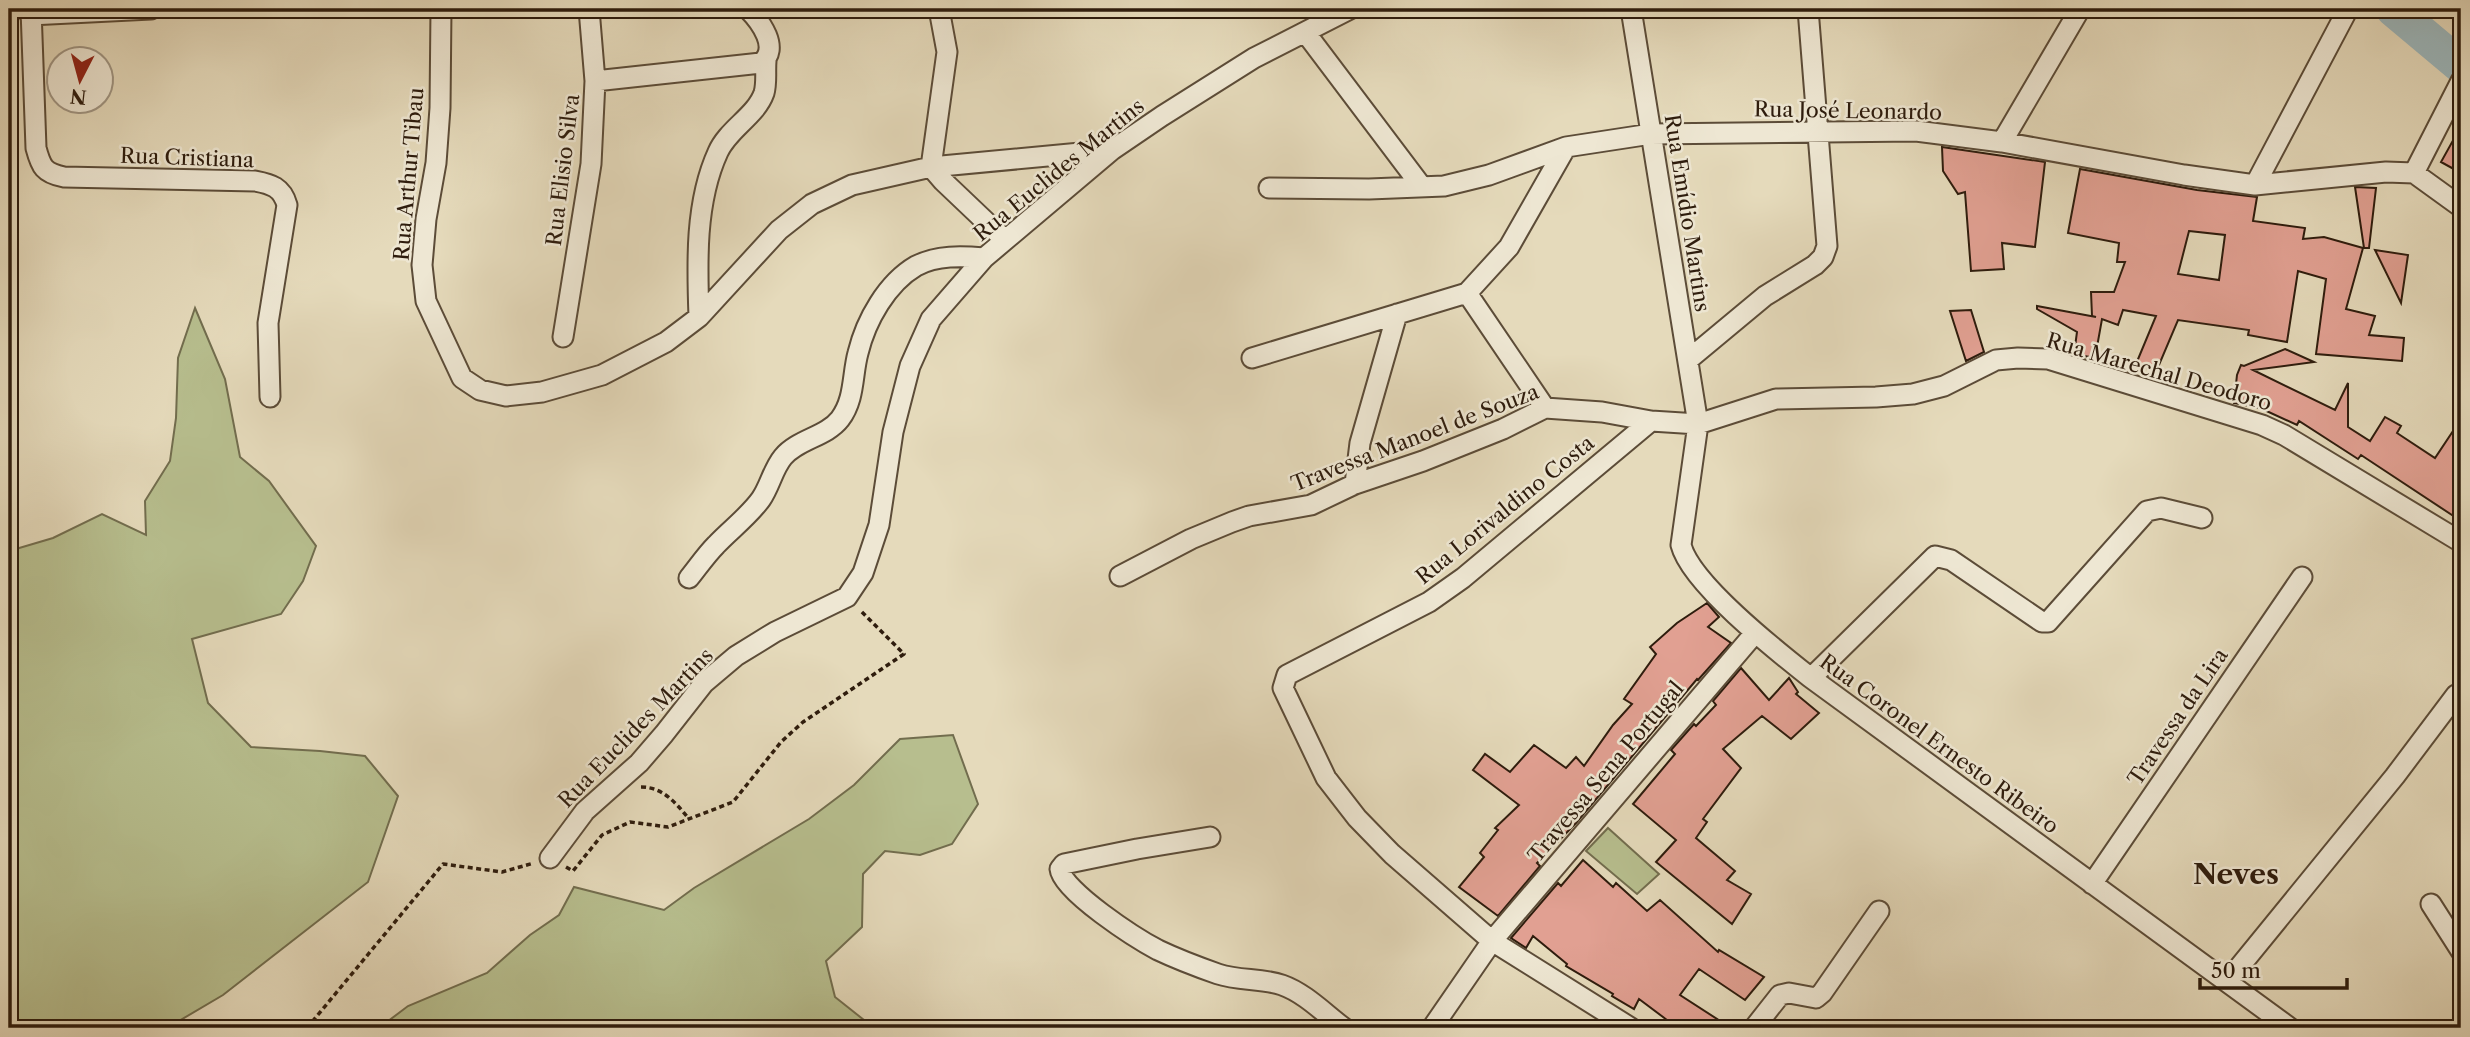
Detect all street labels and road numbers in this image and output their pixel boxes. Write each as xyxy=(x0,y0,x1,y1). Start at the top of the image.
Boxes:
street label: Rua Arthur Tibau xyxy=(388,86,429,262)
street label: Rua Elisio Silva xyxy=(541,92,584,247)
street label: Rua Euclides Martins xyxy=(968,93,1149,246)
street label: Rua José Leonardo xyxy=(1754,96,1942,125)
street label: Rua Emídio Martins xyxy=(1660,112,1715,314)
street label: Rua Cristiana xyxy=(119,143,255,172)
street label: Rua Marechal Deodoro xyxy=(2044,327,2275,416)
street label: Travessa Manoel de Souza xyxy=(1288,378,1543,496)
street label: Rua Lorivaldino Costa xyxy=(1411,430,1599,589)
street label: Rua Euclides Martins xyxy=(553,643,718,813)
street label: Travessa da Lira xyxy=(2122,643,2233,790)
street label: Rua Coronel Ernesto Ribeiro xyxy=(1815,649,2064,839)
street label: Travessa Sena Portugal xyxy=(1523,676,1689,867)

